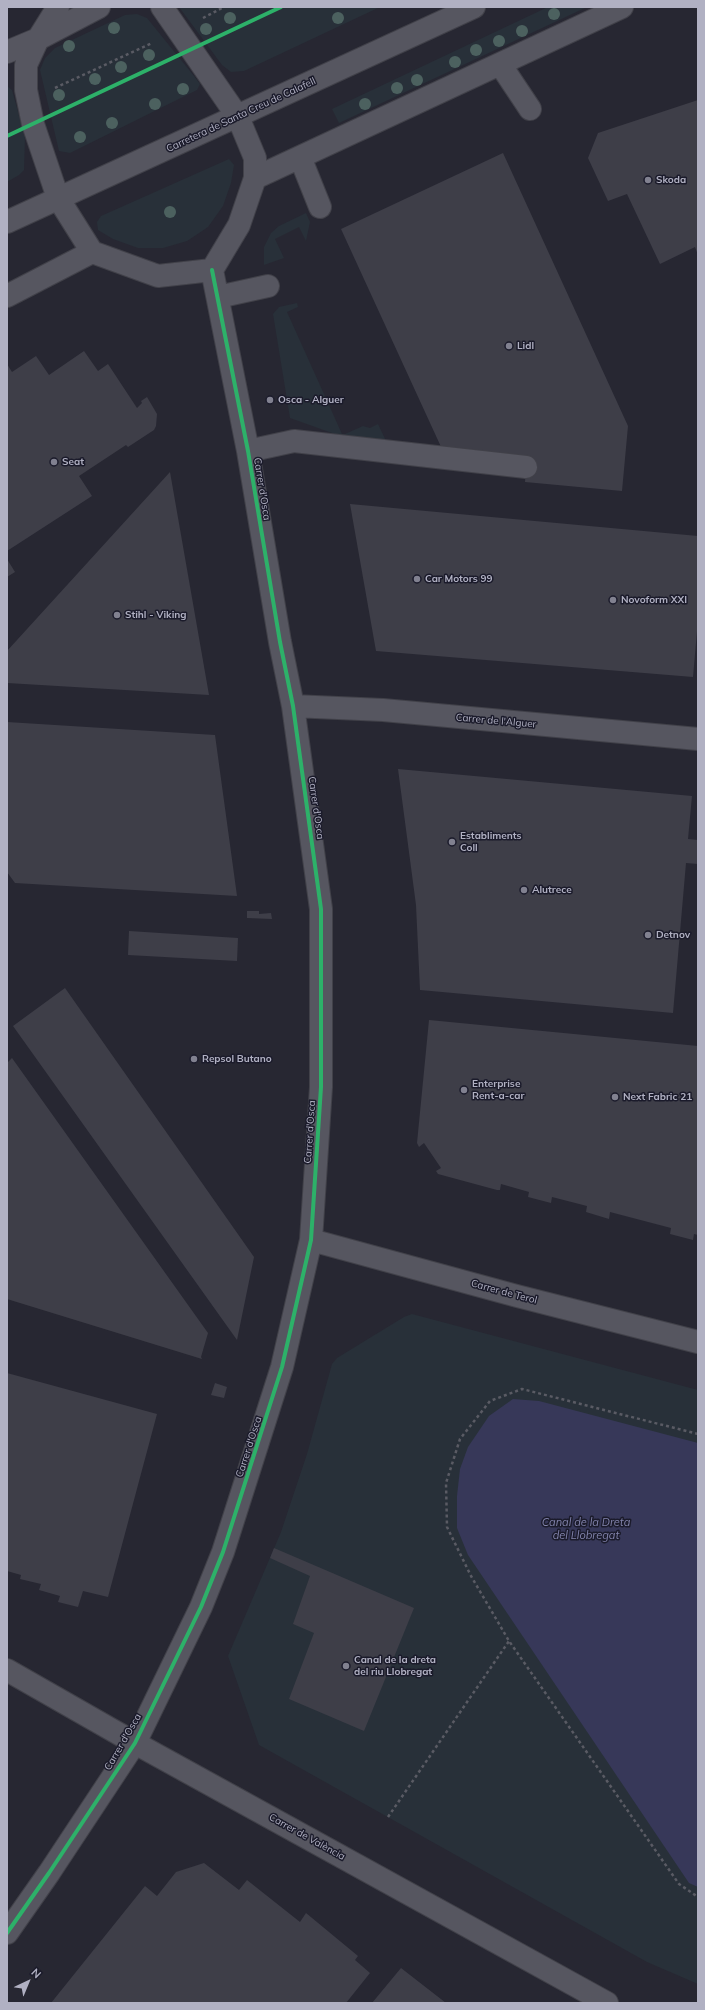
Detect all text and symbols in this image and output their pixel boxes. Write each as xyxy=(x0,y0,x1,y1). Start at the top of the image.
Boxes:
street label: Carretera de Santa Creu de Calafell xyxy=(164,75,318,155)
place label: Skoda xyxy=(656,174,686,186)
marker: Skoda xyxy=(643,175,653,185)
place label: Lidl xyxy=(517,340,534,352)
marker: Lidl xyxy=(504,341,514,351)
place label: Osca - Alguer xyxy=(278,394,344,406)
marker: Osca - Alguer xyxy=(265,395,275,405)
place label: Seat xyxy=(62,456,84,468)
marker: Seat xyxy=(49,457,59,467)
street label: Carrer d'Osca xyxy=(251,457,273,521)
place label: Car Motors 99 xyxy=(425,573,492,585)
marker: Car Motors 99 xyxy=(412,574,422,584)
place label: Novoform XXI xyxy=(621,594,687,606)
marker: Novoform XXI xyxy=(608,595,618,605)
place label: Stihl - Viking xyxy=(125,609,186,621)
marker: Stihl - Viking xyxy=(112,610,122,620)
street label: Carrer de l'Alguer xyxy=(455,712,537,730)
street label: Carrer d'Osca xyxy=(306,776,326,840)
place label: Establiments Coll xyxy=(460,830,522,854)
marker: Establiments Coll xyxy=(447,837,457,847)
place label: Alutrece xyxy=(532,884,572,896)
marker: Alutrece xyxy=(519,885,529,895)
place label: Detnov xyxy=(656,929,690,941)
marker: Detnov xyxy=(643,930,653,940)
place label: Repsol Butano xyxy=(202,1053,272,1065)
marker: Repsol Butano xyxy=(189,1054,199,1064)
place label: Enterprise Rent-a-car xyxy=(472,1078,524,1102)
marker: Enterprise Rent-a-car xyxy=(459,1085,469,1095)
place label: Next Fabric 21 xyxy=(623,1091,692,1103)
marker: Next Fabric 21 xyxy=(610,1092,620,1102)
street label: Carrer d'Osca xyxy=(302,1100,318,1164)
street label: Carrer de Terol xyxy=(470,1277,538,1307)
street label: Carrer d'Osca xyxy=(234,1415,264,1479)
water label: Canal de la Dreta del Llobregat xyxy=(542,1516,630,1542)
place label: Canal de la dreta del riu Llobregat xyxy=(354,1654,436,1678)
marker: Canal de la dreta del riu Llobregat xyxy=(341,1661,351,1671)
street label: Carrer d'Osca xyxy=(102,1712,144,1772)
street label: Carrer de València xyxy=(267,1811,347,1863)
north arrow xyxy=(8,1962,48,2002)
text: N xyxy=(28,1965,44,1981)

